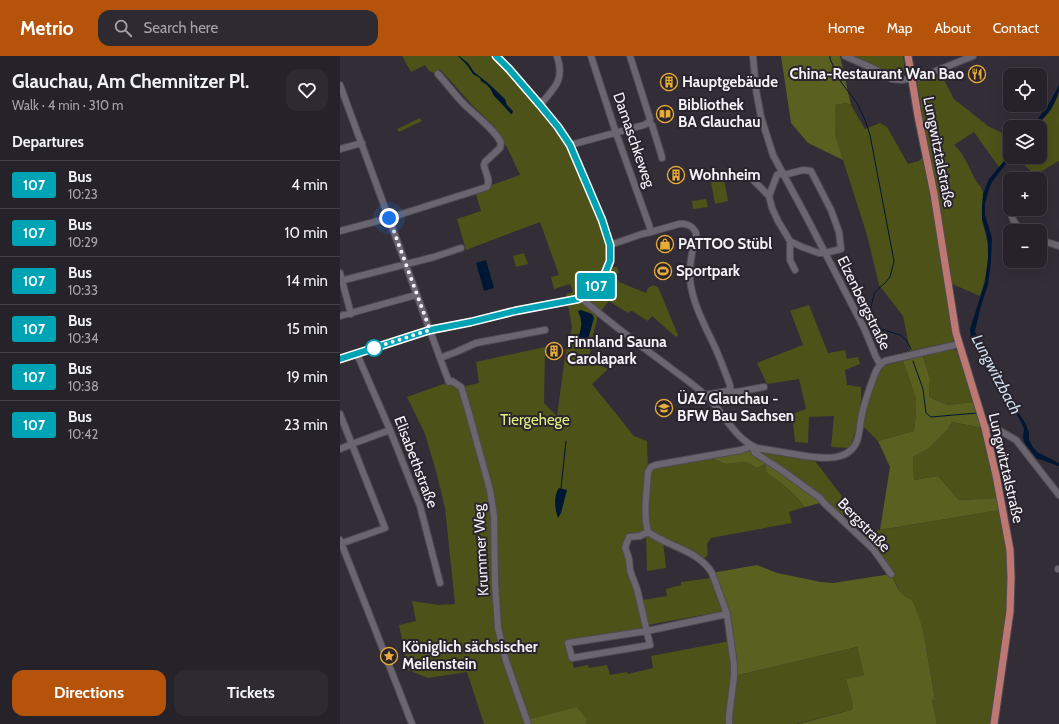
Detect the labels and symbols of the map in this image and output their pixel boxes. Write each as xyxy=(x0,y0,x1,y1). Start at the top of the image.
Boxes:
restaurant icon: China-Restaurant Wan Bao xyxy=(967,64,987,84)
place label: China-Restaurant Wan Bao xyxy=(789,65,964,83)
building icon: Hauptgebäude xyxy=(659,72,679,92)
place label: Hauptgebäude xyxy=(682,73,778,91)
street label: Damaschkeweg xyxy=(609,90,659,190)
street label: Lungwitztalstraße xyxy=(919,95,959,209)
place label: Bibliothek BA Glauchau xyxy=(678,96,760,131)
library icon: Bibliothek BA Glauchau xyxy=(655,104,675,124)
building icon: Wohnheim xyxy=(666,165,686,185)
place label: Wohnheim xyxy=(689,166,761,184)
your location xyxy=(379,208,399,228)
shop icon: PATTOO Stübl xyxy=(655,234,675,254)
place label: PATTOO Stübl xyxy=(678,235,772,253)
street label: Elzenbergstraße xyxy=(833,253,895,353)
sports icon: Sportpark xyxy=(653,261,673,281)
place label: Sportpark xyxy=(676,262,741,280)
line badge: 107 xyxy=(573,273,619,299)
water label: Lungwitzbach xyxy=(967,331,1026,418)
place label: Finnland Sauna Carolapark xyxy=(567,333,667,368)
unlabelled marker xyxy=(365,339,383,357)
building icon: Finnland Sauna Carolapark xyxy=(544,341,564,361)
place label: ÜAZ Glauchau - BFW Bau Sachsen xyxy=(677,389,794,425)
school or university icon: ÜAZ Glauchau - BFW Bau Sachsen xyxy=(654,398,674,418)
park label: Tiergehege xyxy=(500,411,570,429)
street label: Lungwitztalstraße xyxy=(985,411,1027,525)
street label: Elisabethstraße xyxy=(390,413,442,511)
street label: Bergstraße xyxy=(834,494,894,556)
street label: Krummer Weg xyxy=(470,503,492,596)
place label: Königlich sächsischer Meilenstein xyxy=(402,638,538,673)
place icon: Königlich sächsischer Meilenstein xyxy=(379,646,399,666)

